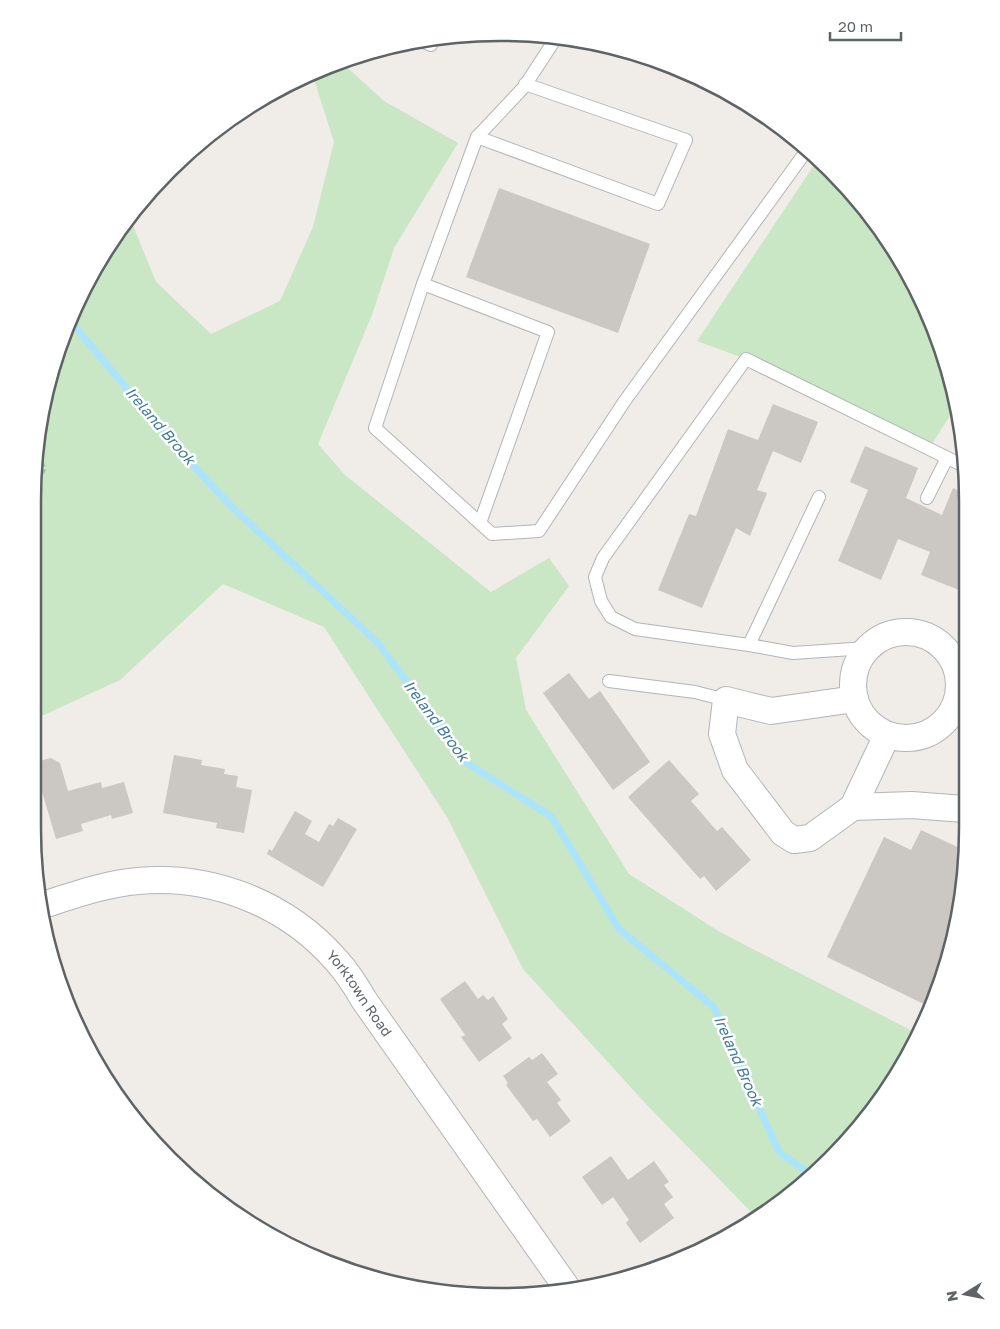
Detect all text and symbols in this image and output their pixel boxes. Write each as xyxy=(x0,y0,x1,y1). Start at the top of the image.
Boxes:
scale bar xyxy=(830,10,901,42)
text: 20 m xyxy=(838,17,873,35)
water label: Ireland Brook xyxy=(122,383,200,469)
water label: Ireland Brook xyxy=(400,676,474,766)
street label: Yorktown Road xyxy=(323,946,396,1039)
water label: Ireland Brook xyxy=(711,1013,767,1110)
north arrow xyxy=(940,1269,990,1319)
text: N xyxy=(942,1290,961,1303)

